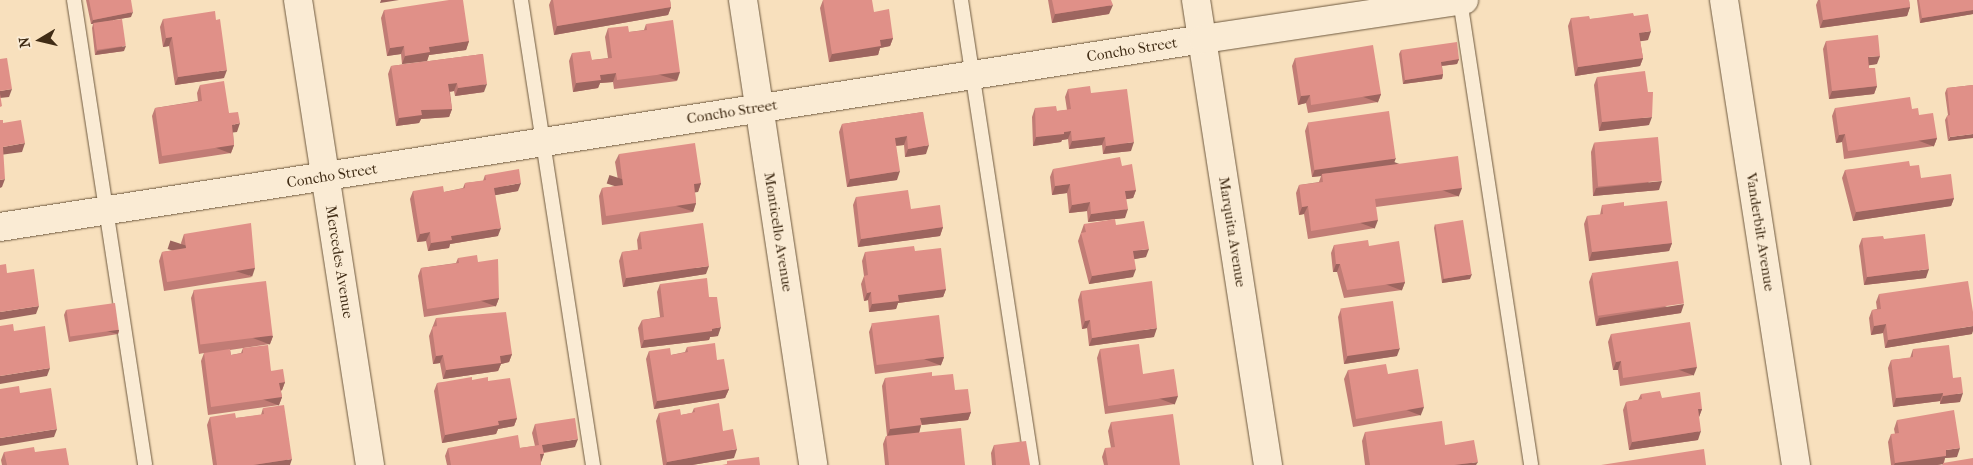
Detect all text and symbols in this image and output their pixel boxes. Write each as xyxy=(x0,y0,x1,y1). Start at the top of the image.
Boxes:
north arrow xyxy=(15,15,65,65)
street label: Concho Street xyxy=(1085,34,1179,66)
text: N xyxy=(15,36,34,49)
street label: Concho Street xyxy=(685,96,779,128)
street label: Concho Street xyxy=(285,160,379,192)
street label: Monticello Avenue xyxy=(760,171,796,293)
street label: Vanderbilt Avenue xyxy=(1742,172,1778,292)
street label: Marquita Avenue xyxy=(1214,176,1250,288)
street label: Mercedes Avenue xyxy=(321,204,357,320)

